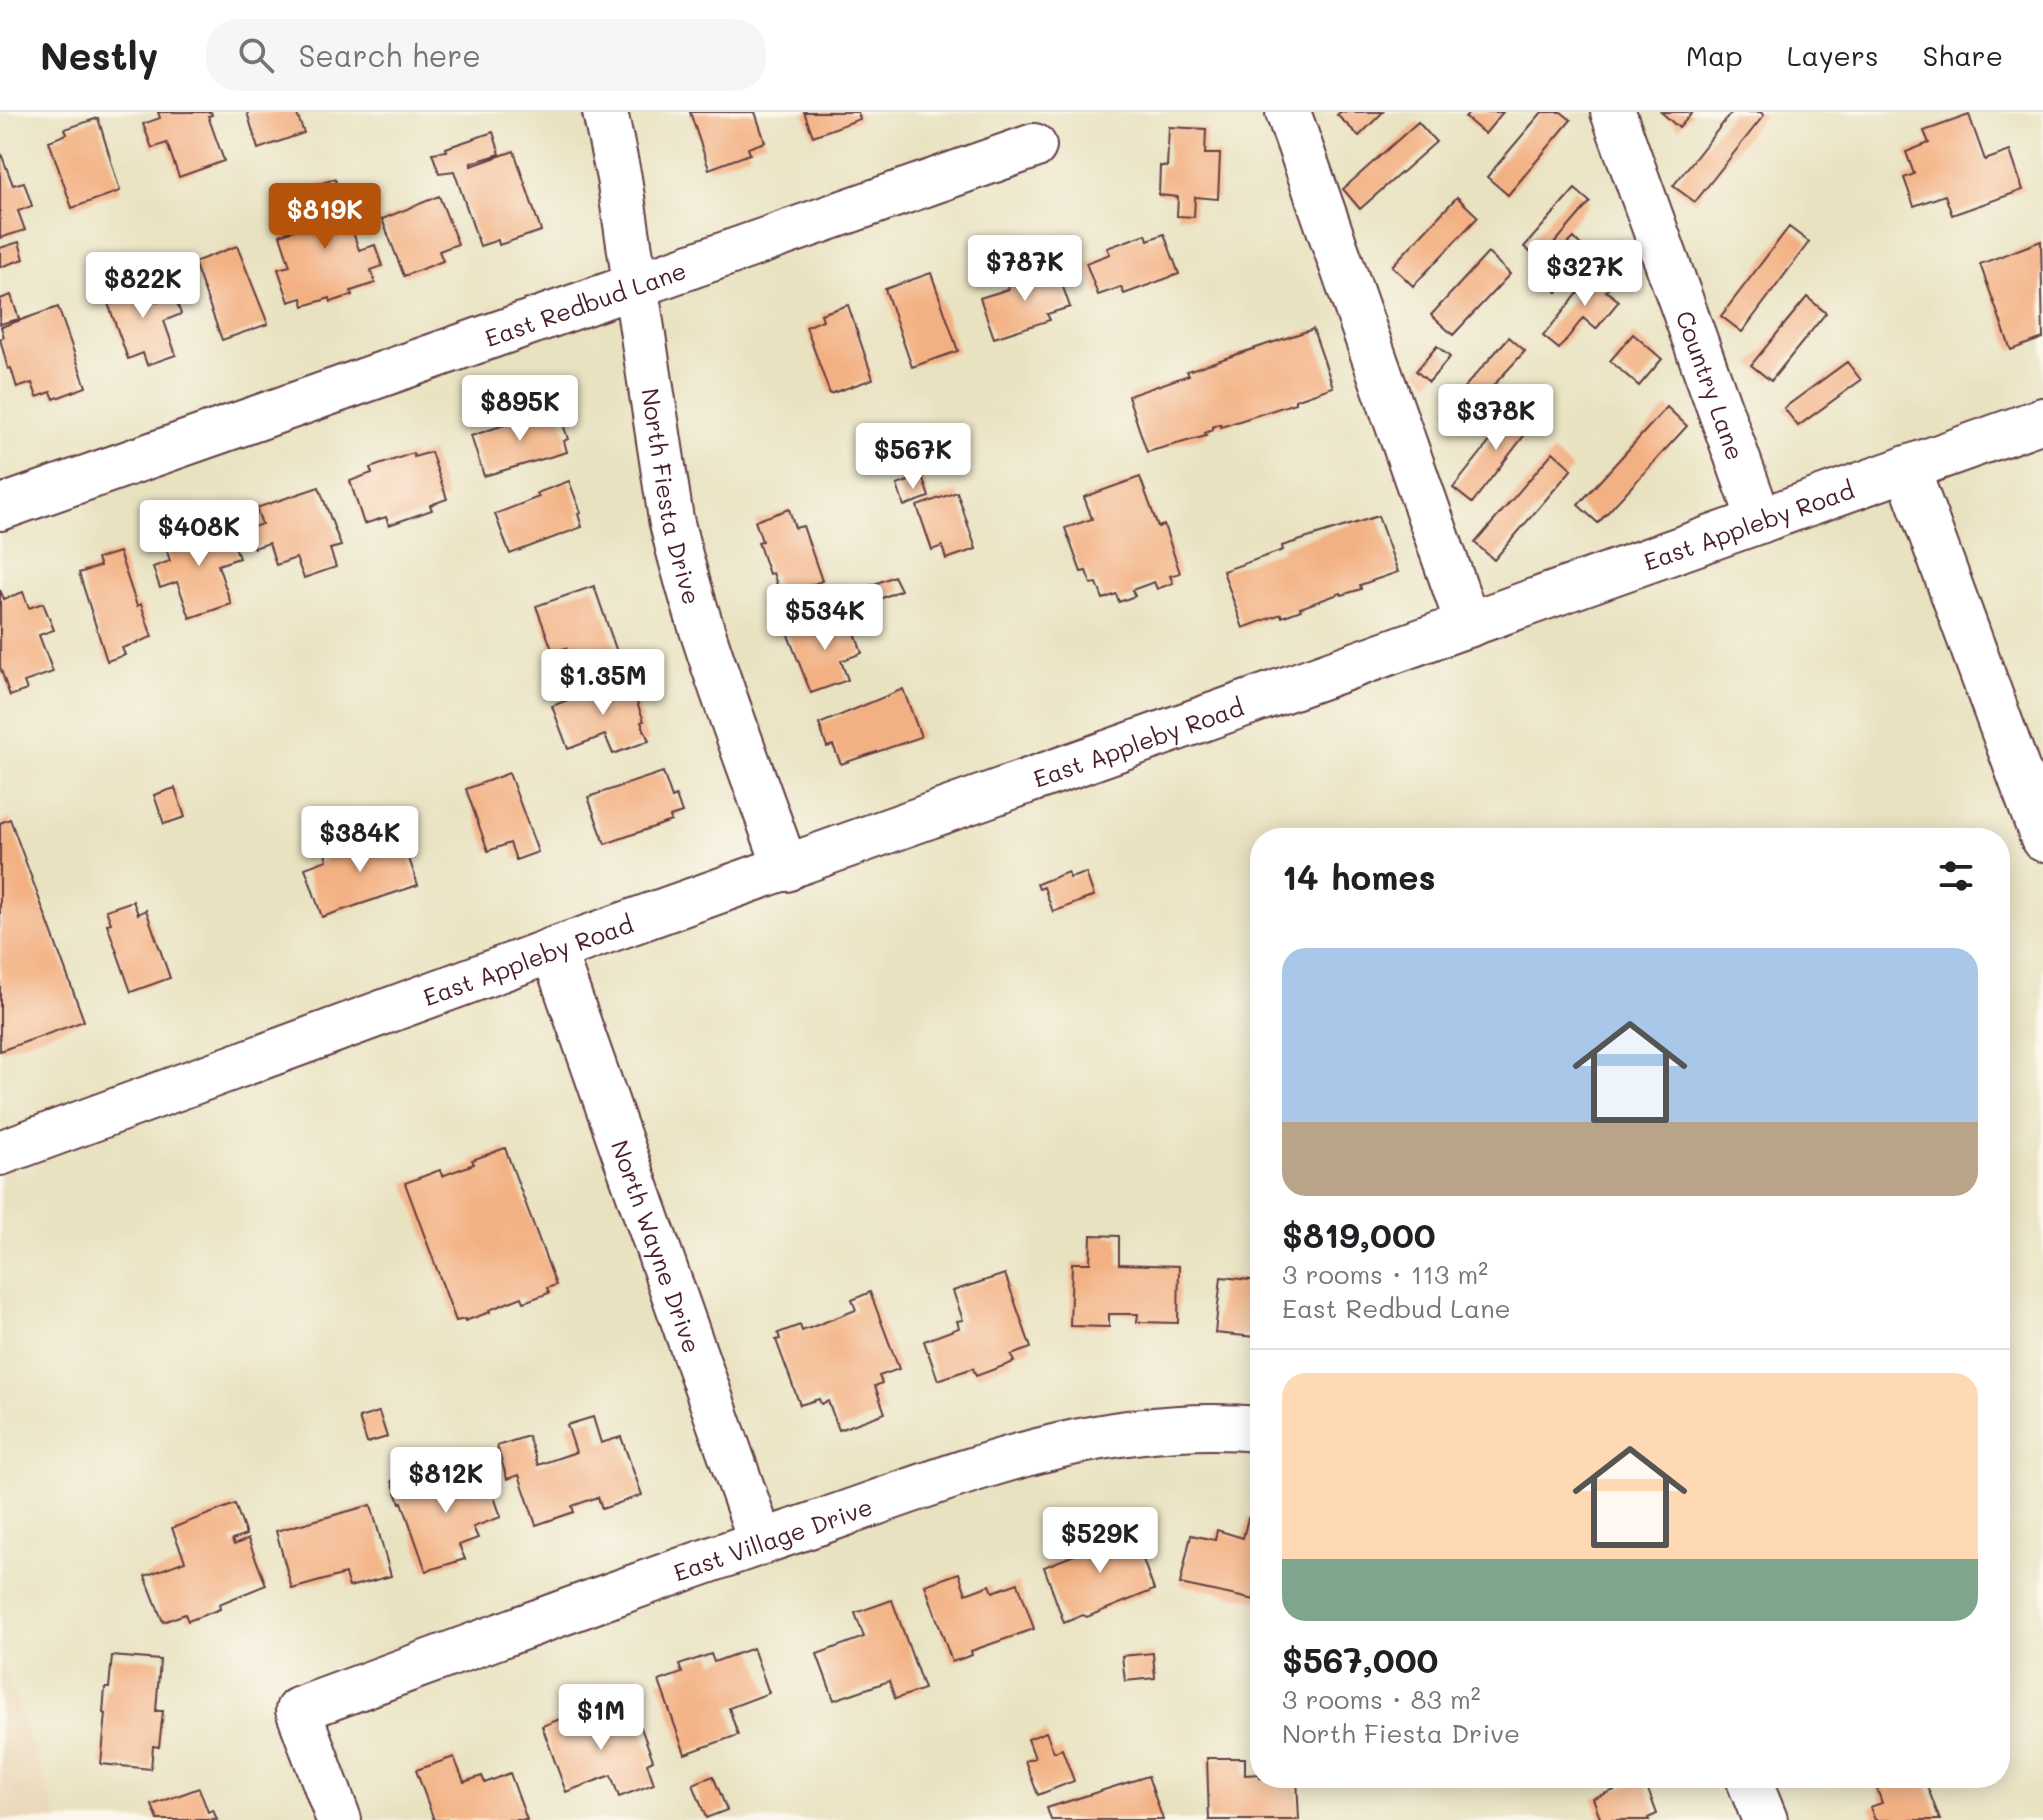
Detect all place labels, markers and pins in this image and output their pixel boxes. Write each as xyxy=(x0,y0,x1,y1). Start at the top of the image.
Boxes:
pin: $819K xyxy=(269,183,381,251)
pin: $787K xyxy=(969,235,1081,303)
pin: $327K xyxy=(1529,240,1641,308)
pin: $822K xyxy=(87,252,199,320)
pin: $895K xyxy=(464,375,576,443)
pin: $378K xyxy=(1440,384,1552,452)
pin: $567K xyxy=(857,423,969,491)
pin: $408K xyxy=(143,500,255,568)
pin: $534K xyxy=(769,584,881,652)
pin: $1.35M xyxy=(538,649,668,717)
pin: $384K xyxy=(304,806,416,874)
pin: $812K xyxy=(390,1447,502,1515)
pin: $529K xyxy=(1044,1507,1156,1575)
pin: $1M xyxy=(562,1684,640,1752)

